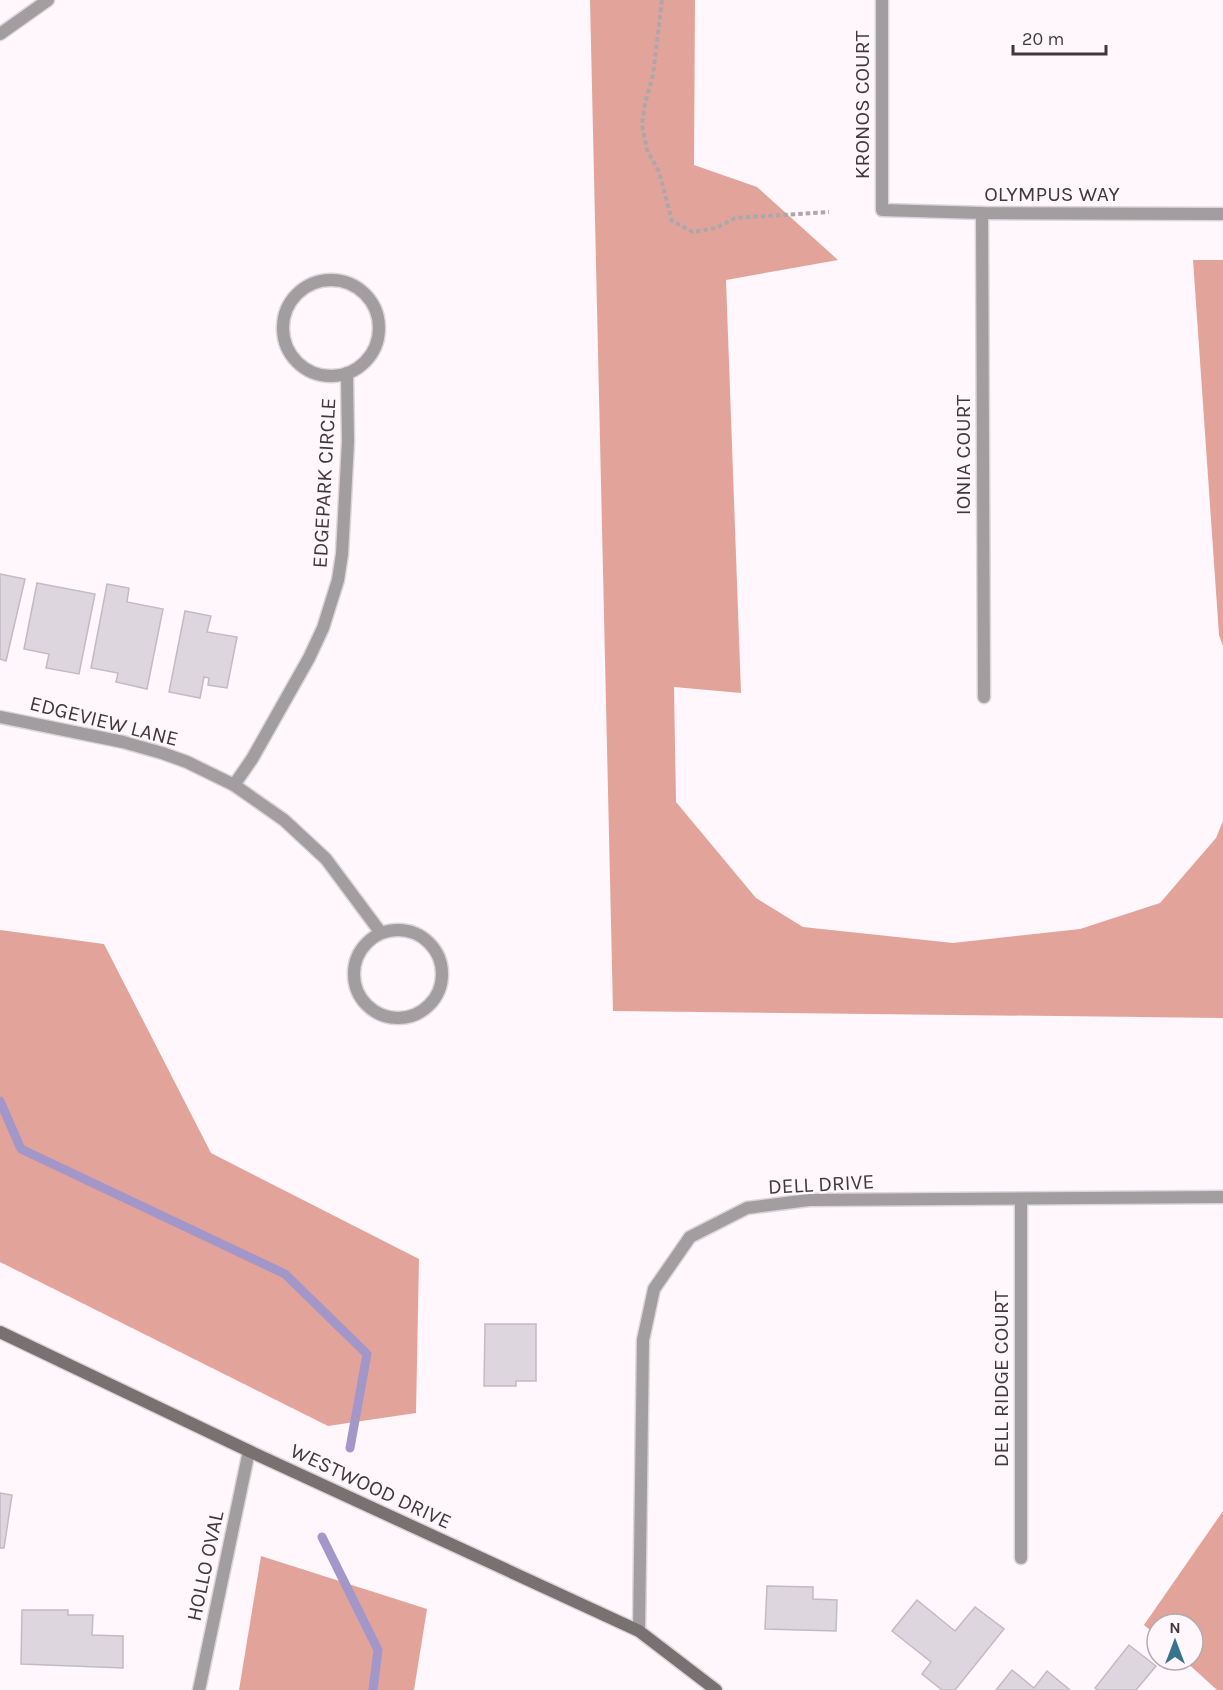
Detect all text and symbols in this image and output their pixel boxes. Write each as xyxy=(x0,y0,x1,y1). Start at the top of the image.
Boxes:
scale bar xyxy=(1013,18,1106,56)
text: 20 m xyxy=(1022,28,1064,50)
street label: KRONOS COURT xyxy=(850,30,874,179)
street label: OLYMPUS WAY xyxy=(984,182,1120,206)
street label: IONIA COURT xyxy=(951,394,975,515)
street label: EDGEPARK CIRCLE xyxy=(308,397,340,569)
street label: EDGEVIEW LANE xyxy=(27,691,181,751)
street label: DELL DRIVE xyxy=(767,1169,875,1199)
street label: DELL RIDGE COURT xyxy=(989,1290,1013,1467)
street label: WESTWOOD DRIVE xyxy=(287,1438,455,1534)
street label: HOLLO OVAL xyxy=(182,1508,228,1623)
north arrow xyxy=(1145,1612,1205,1672)
text: N xyxy=(1169,1618,1181,1637)

